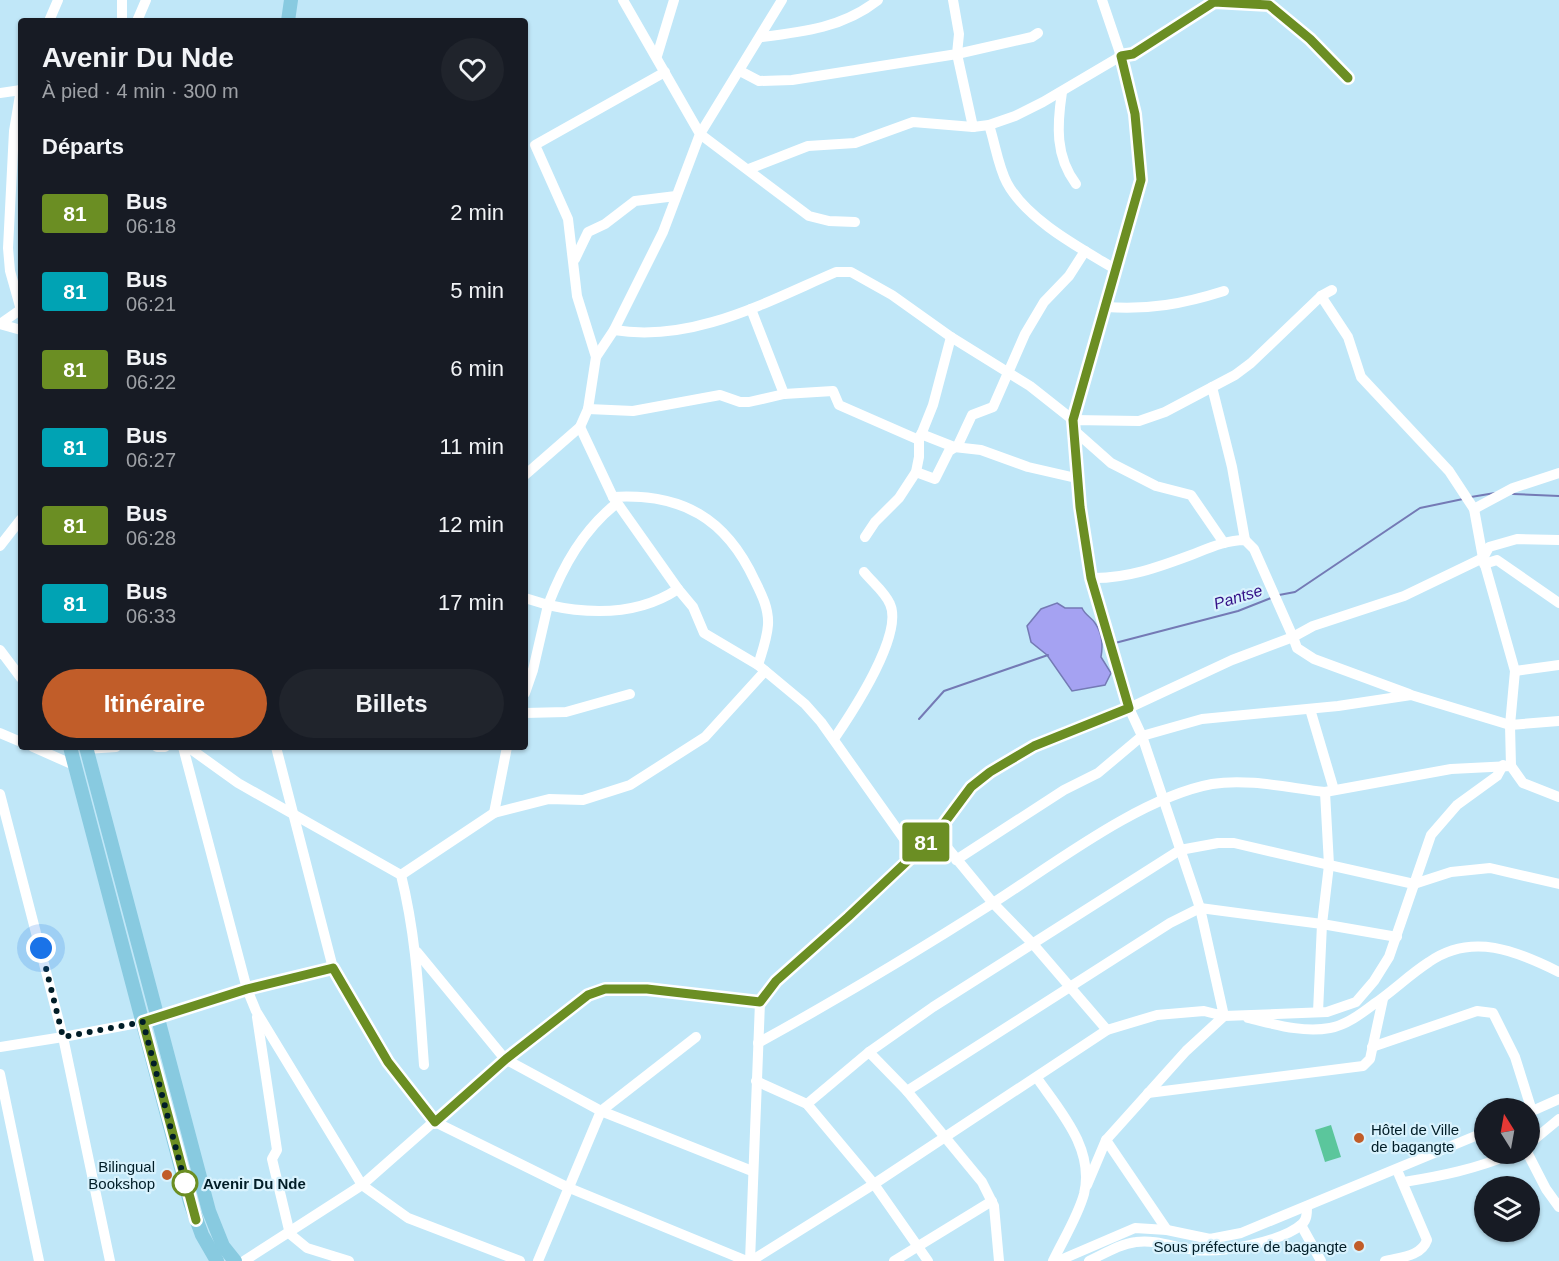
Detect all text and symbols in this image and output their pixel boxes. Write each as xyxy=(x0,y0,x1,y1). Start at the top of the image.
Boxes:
button: heart xyxy=(441,38,504,101)
text: Avenir Du Nde xyxy=(42,42,234,73)
text: À pied · 4 min · 300 m xyxy=(42,80,239,102)
text: Départs xyxy=(42,134,124,159)
text: Bus xyxy=(126,189,168,214)
text: 2 min xyxy=(450,200,504,225)
text: 81 xyxy=(63,202,87,225)
text: 06:18 xyxy=(126,215,176,237)
text: Bus xyxy=(126,267,168,292)
text: 5 min xyxy=(450,278,504,303)
text: 81 xyxy=(63,280,87,303)
text: 06:21 xyxy=(126,293,176,315)
text: Bus xyxy=(126,345,168,370)
text: 6 min xyxy=(450,356,504,381)
text: 81 xyxy=(63,358,87,381)
text: 06:22 xyxy=(126,371,176,393)
text: Bus xyxy=(126,423,168,448)
text: 11 min xyxy=(440,434,504,459)
text: 81 xyxy=(63,436,87,459)
text: 06:27 xyxy=(126,449,176,471)
text: Bus xyxy=(126,501,168,526)
text: 12 min xyxy=(438,512,504,537)
text: 81 xyxy=(63,514,87,537)
text: 06:28 xyxy=(126,527,176,549)
text: Bus xyxy=(126,579,168,604)
water label: Pantse xyxy=(1212,582,1264,612)
text: 17 min xyxy=(438,590,504,615)
text: 81 xyxy=(63,592,87,615)
text: 06:33 xyxy=(126,605,176,627)
button: Itinéraire xyxy=(42,669,267,738)
button: Billets xyxy=(279,669,504,738)
line badge: 81 xyxy=(899,822,953,862)
text: 81 xyxy=(914,831,938,854)
your location xyxy=(26,933,56,963)
north arrow xyxy=(1474,1098,1540,1164)
map controls xyxy=(1474,1098,1540,1242)
place label: Hôtel de Ville de bagangte xyxy=(1371,1121,1459,1155)
marker: Hôtel de Ville de bagangte xyxy=(1352,1131,1366,1145)
place label: Bilingual Bookshop xyxy=(88,1158,155,1192)
marker: Bilingual Bookshop xyxy=(160,1168,174,1182)
marker: Avenir Du Nde xyxy=(172,1170,198,1196)
place label: Avenir Du Nde xyxy=(203,1175,306,1192)
button: layers xyxy=(1474,1176,1540,1242)
place label: Sous préfecture de bagangte xyxy=(1154,1238,1347,1255)
marker: Sous préfecture de bagangte xyxy=(1352,1239,1366,1253)

